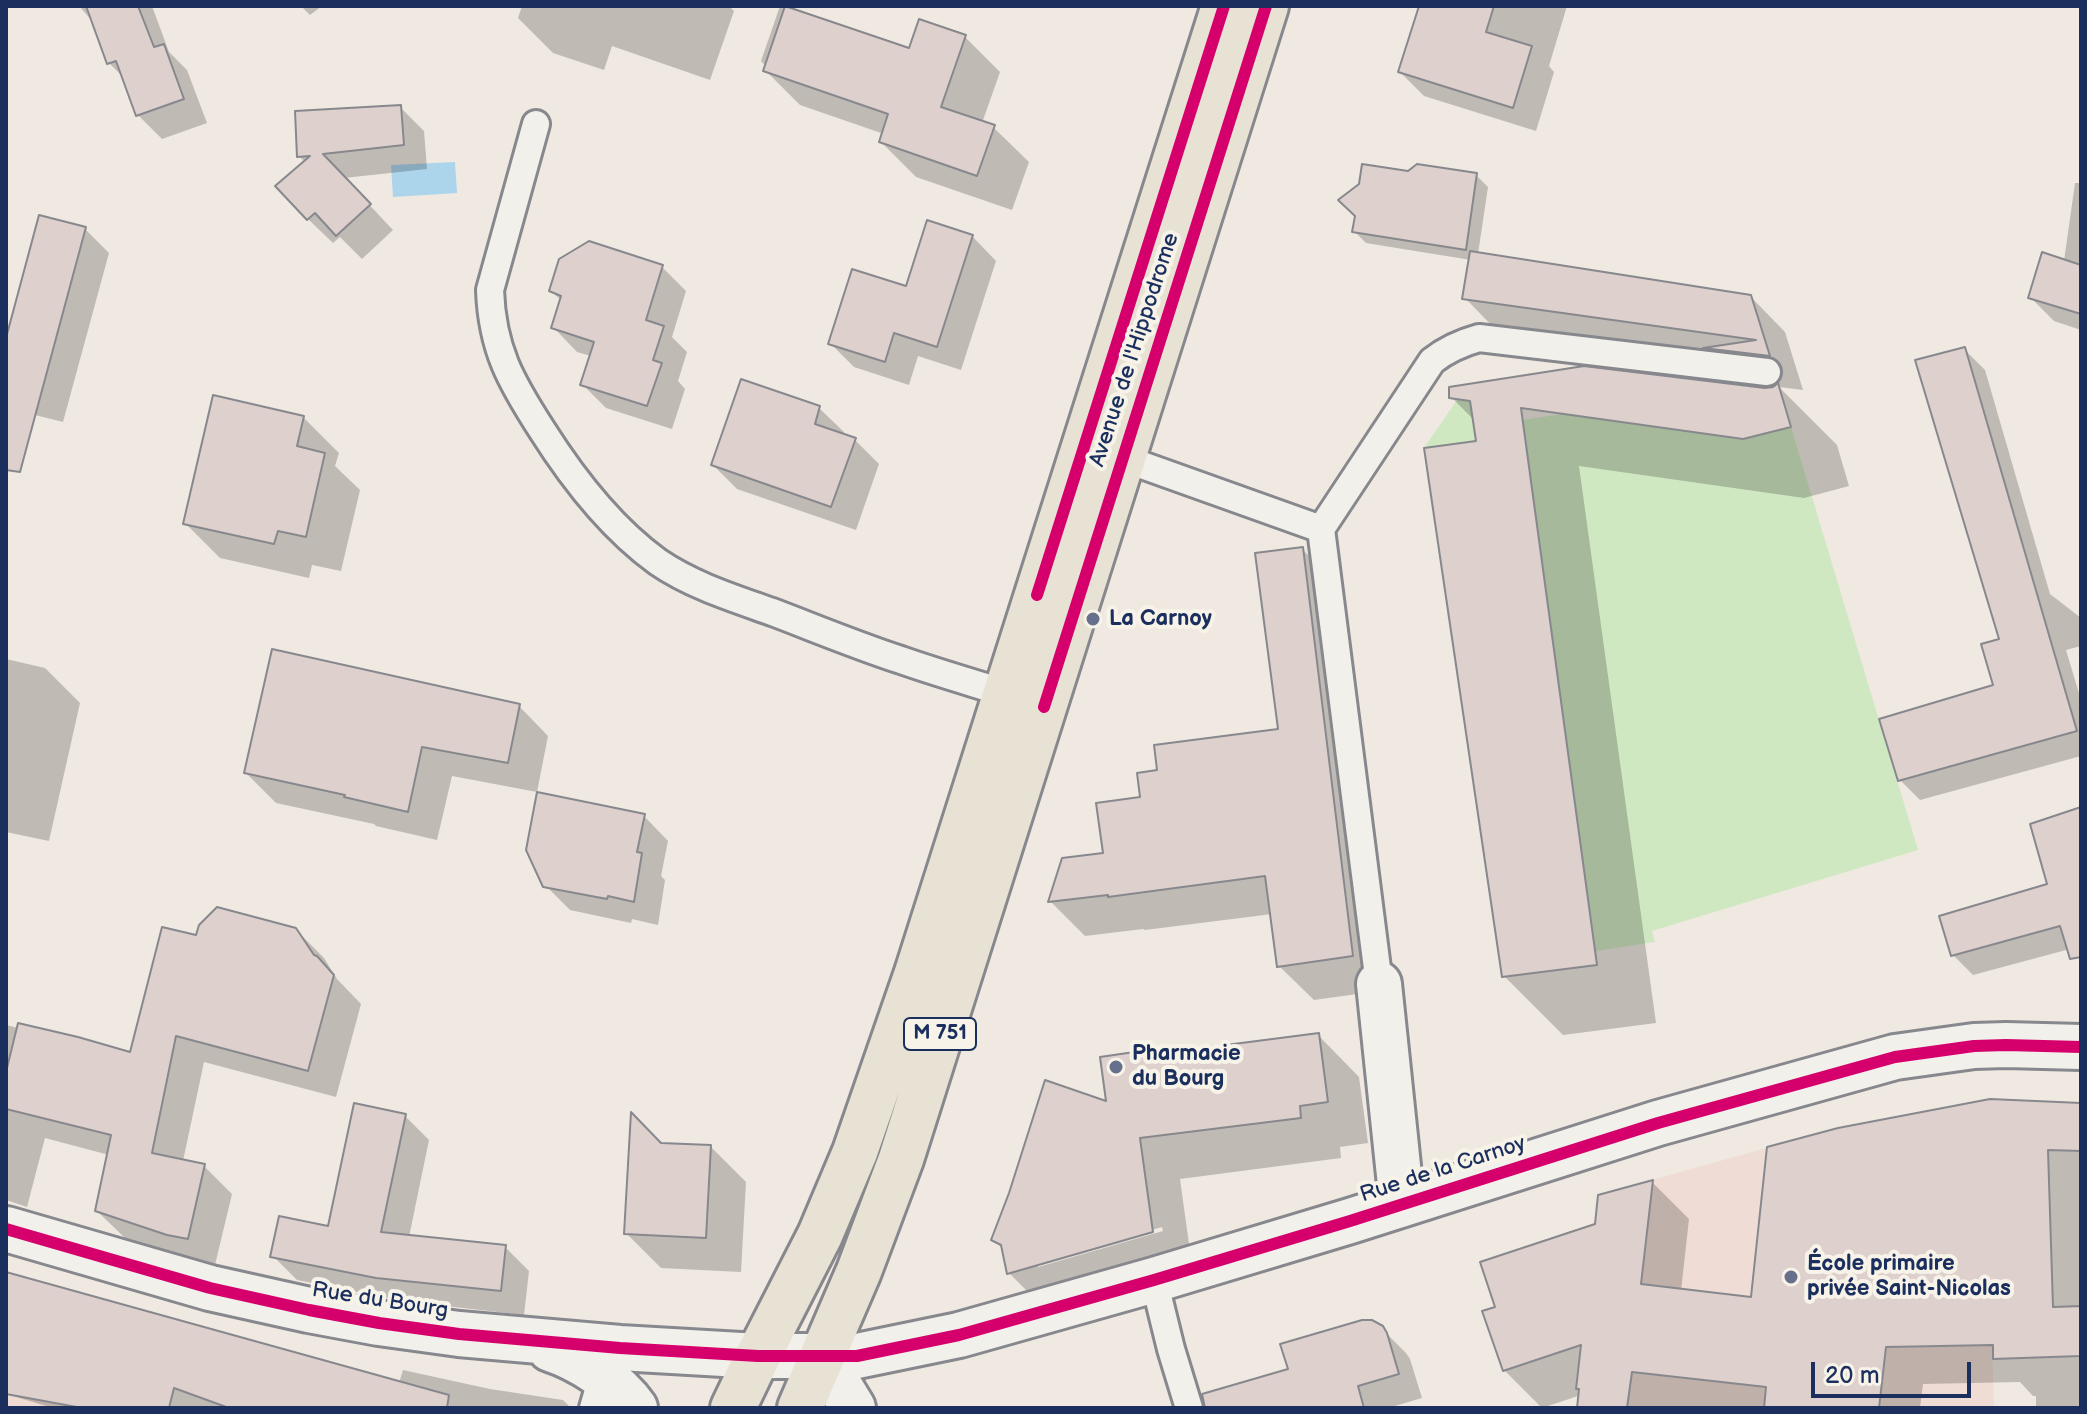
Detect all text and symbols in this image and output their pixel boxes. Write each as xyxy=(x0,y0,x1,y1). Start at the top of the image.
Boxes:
street label: Avenue de l'Hippodrome xyxy=(1085,230,1185,470)
place label: La Carnoy xyxy=(1109,606,1212,632)
marker: La Carnoy xyxy=(1084,610,1102,628)
road number: M 751 xyxy=(904,1018,976,1050)
place label: Pharmacie du Bourg xyxy=(1132,1041,1241,1092)
marker: Pharmacie du Bourg xyxy=(1107,1058,1125,1076)
street label: Rue de la Carnoy xyxy=(1357,1131,1529,1209)
place label: École primaire privée Saint-Nicolas xyxy=(1807,1251,2011,1302)
marker: École primaire privée Saint-Nicolas xyxy=(1782,1268,1800,1286)
street label: Rue du Bourg xyxy=(310,1277,450,1325)
scale bar xyxy=(1815,1346,1975,1396)
text: 20 m xyxy=(1825,1361,1880,1390)

